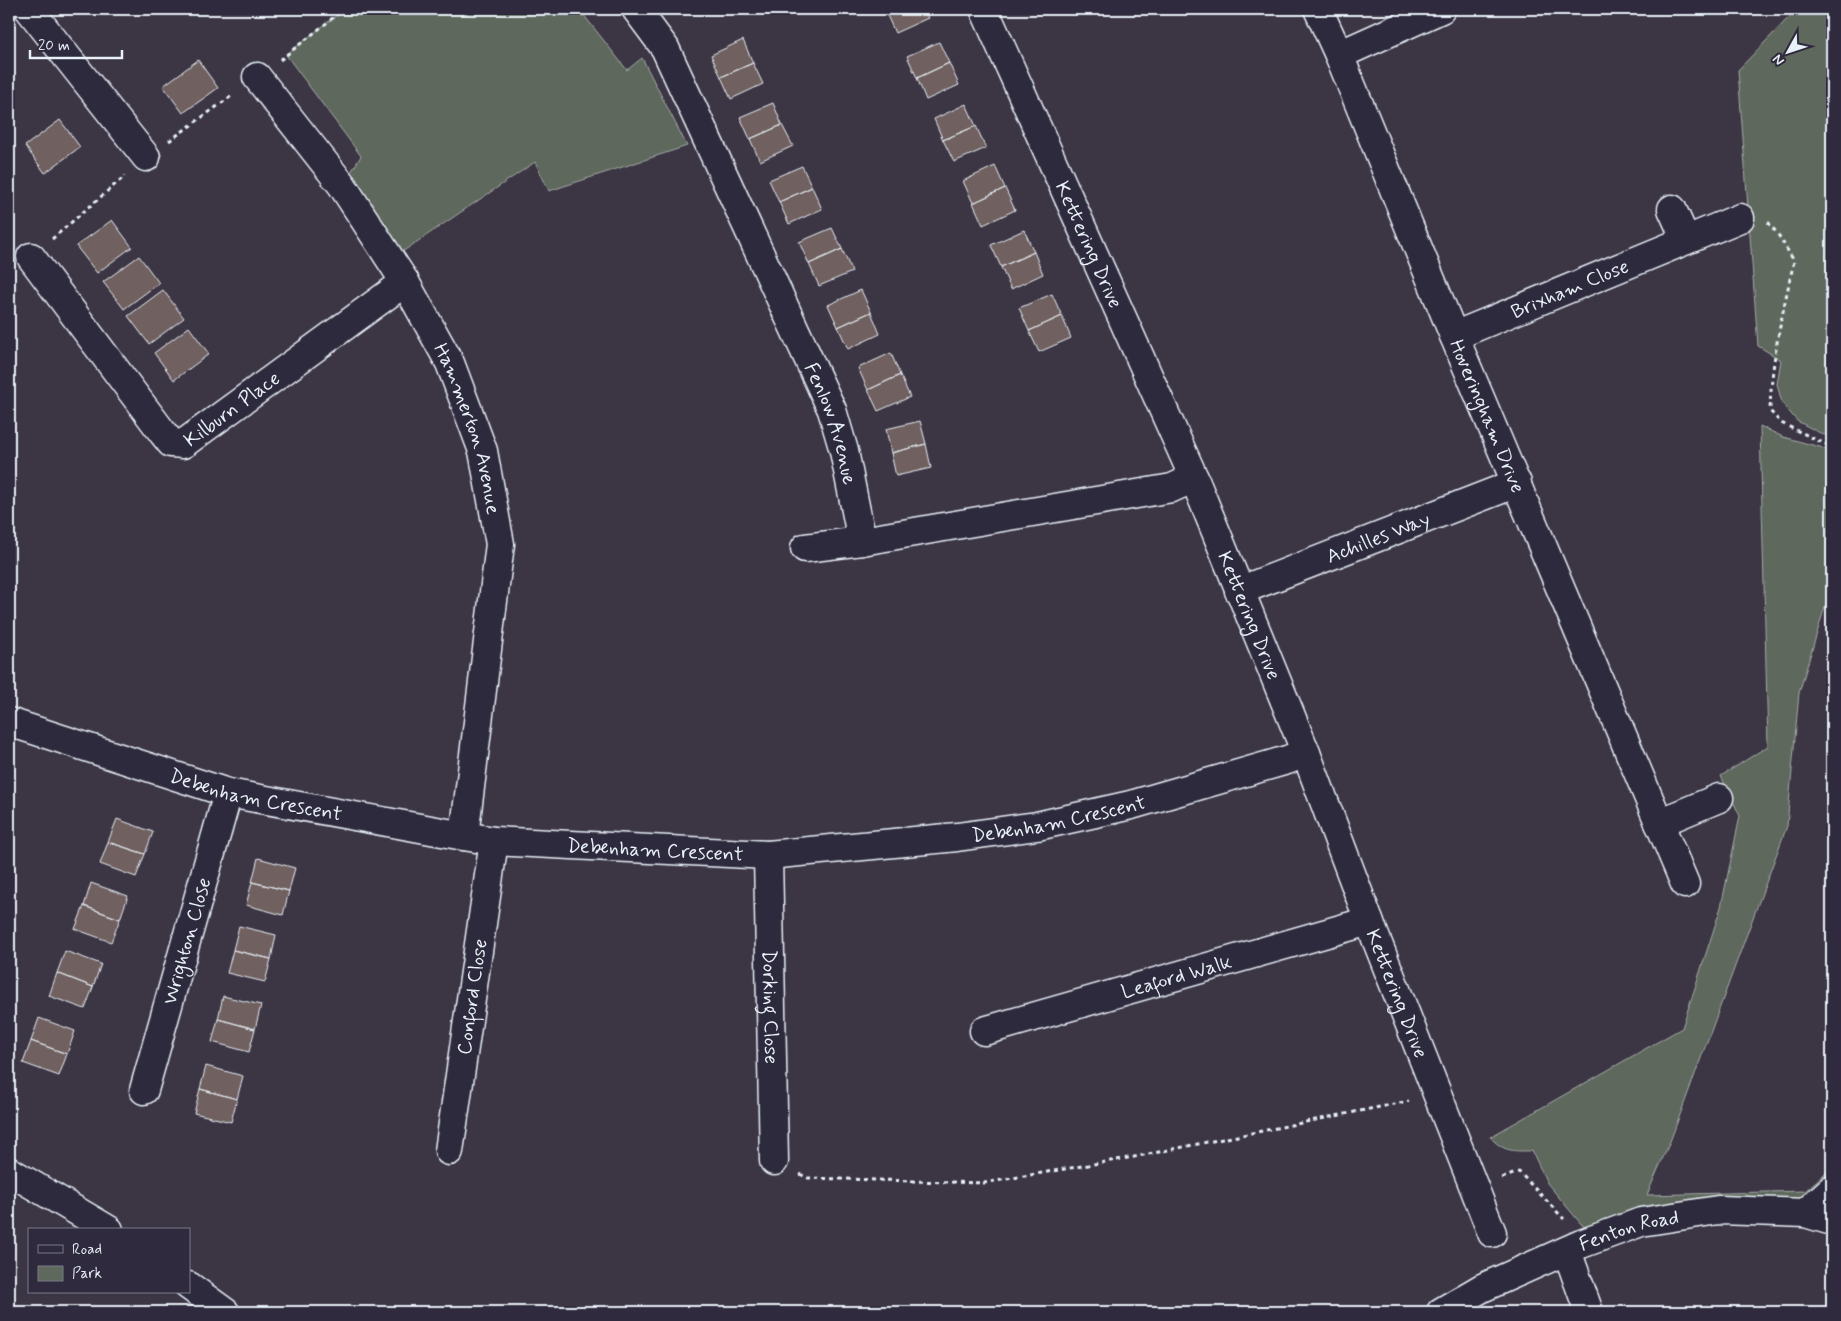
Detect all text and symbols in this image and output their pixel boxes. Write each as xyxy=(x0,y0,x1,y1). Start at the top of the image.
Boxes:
scale bar xyxy=(30,28,122,60)
north arrow xyxy=(1764,28,1814,78)
text: 20 m xyxy=(38,36,70,56)
text: N xyxy=(1769,50,1789,69)
street label: Kettering Drive xyxy=(1048,177,1128,313)
street label: Brixham Close xyxy=(1507,253,1633,326)
street label: Hoveringham Drive xyxy=(1442,336,1531,497)
street label: Hammerton Avenue xyxy=(427,338,506,517)
street label: Fenlow Avenue xyxy=(797,359,862,487)
street label: Kilburn Place xyxy=(179,366,286,454)
street label: Achilles Way xyxy=(1323,506,1434,571)
street label: Kettering Drive xyxy=(1210,547,1287,684)
street label: Debenham Crescent xyxy=(166,763,344,829)
street label: Debenham Crescent xyxy=(970,789,1149,850)
street label: Debenham Crescent xyxy=(566,833,744,869)
street label: Wrighton Close xyxy=(157,875,218,1008)
street label: Kettering Drive xyxy=(1359,925,1434,1062)
street label: Conford Close xyxy=(451,937,495,1057)
street label: Leaford Walk xyxy=(1118,949,1235,1006)
street label: Dorking Close xyxy=(754,950,784,1064)
street label: Fenton Road xyxy=(1575,1204,1681,1259)
legend xyxy=(28,1228,190,1294)
text: Road xyxy=(72,1240,102,1260)
text: Park xyxy=(72,1264,102,1284)

